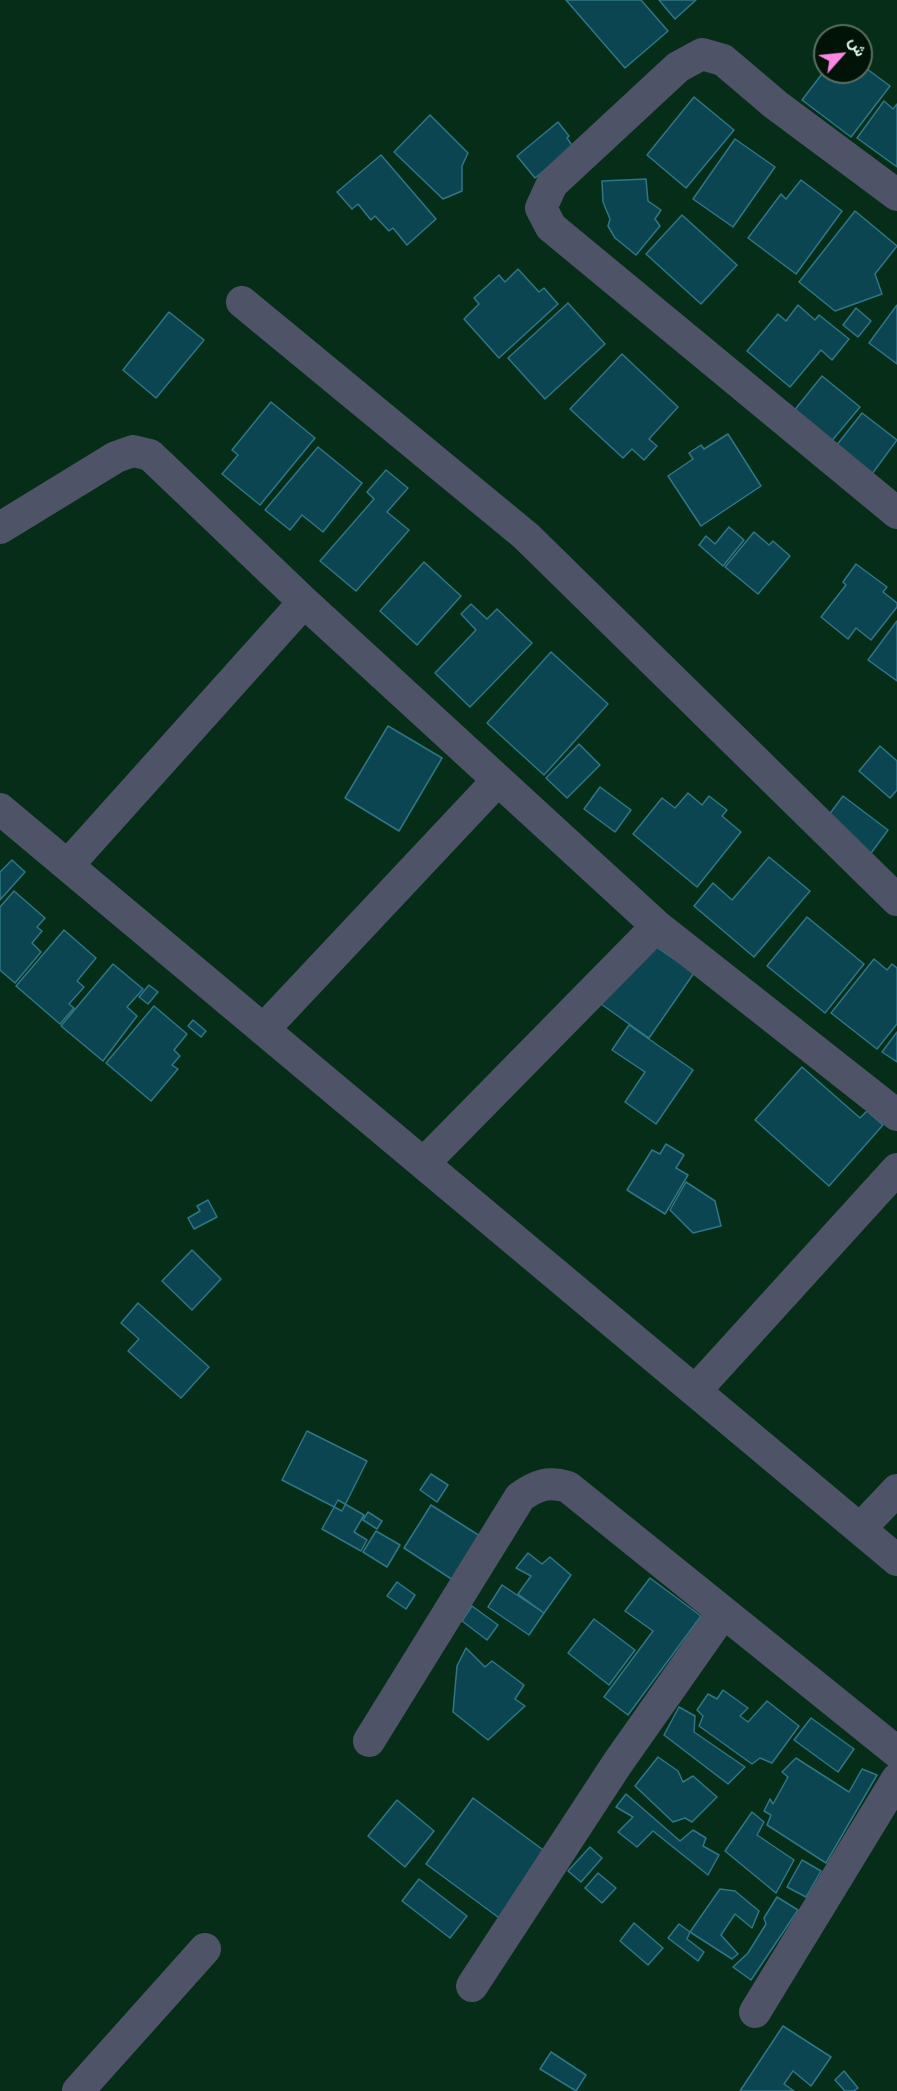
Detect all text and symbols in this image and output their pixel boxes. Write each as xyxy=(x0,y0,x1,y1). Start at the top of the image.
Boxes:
north arrow xyxy=(813,24,873,84)
text: ش xyxy=(845,34,871,59)

